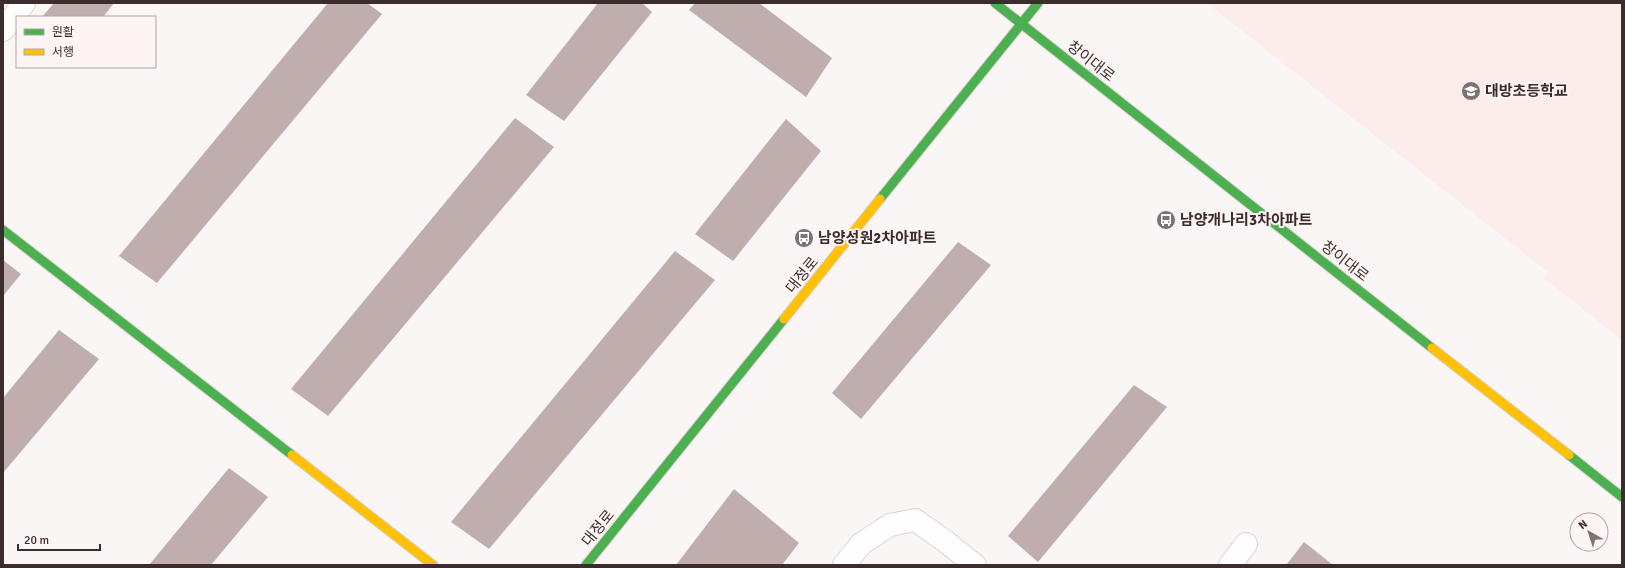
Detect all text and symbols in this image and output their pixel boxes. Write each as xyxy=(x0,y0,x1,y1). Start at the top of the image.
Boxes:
legend xyxy=(16,16,156,68)
text: 원활 xyxy=(52,25,74,40)
street label: 창이대로 xyxy=(1064,37,1118,85)
text: 서행 xyxy=(52,45,74,60)
school or university icon: 대방초등학교 xyxy=(1460,80,1482,102)
place label: 대방초등학교 xyxy=(1485,82,1568,100)
bus stop icon: 남양개나리3차아파트 xyxy=(1155,209,1177,231)
place label: 남양개나리3차아파트 xyxy=(1180,211,1313,229)
bus stop icon: 남양성원2차아파트 xyxy=(793,227,815,249)
place label: 남양성원2차아파트 xyxy=(818,229,937,247)
street label: 창이대로 xyxy=(1318,237,1372,285)
street label: 대정로 xyxy=(782,253,822,297)
street label: 대정로 xyxy=(578,506,618,550)
north arrow xyxy=(1569,512,1609,552)
text: N xyxy=(1576,517,1590,532)
scale bar xyxy=(18,526,100,552)
text: 20 m xyxy=(24,533,49,548)

